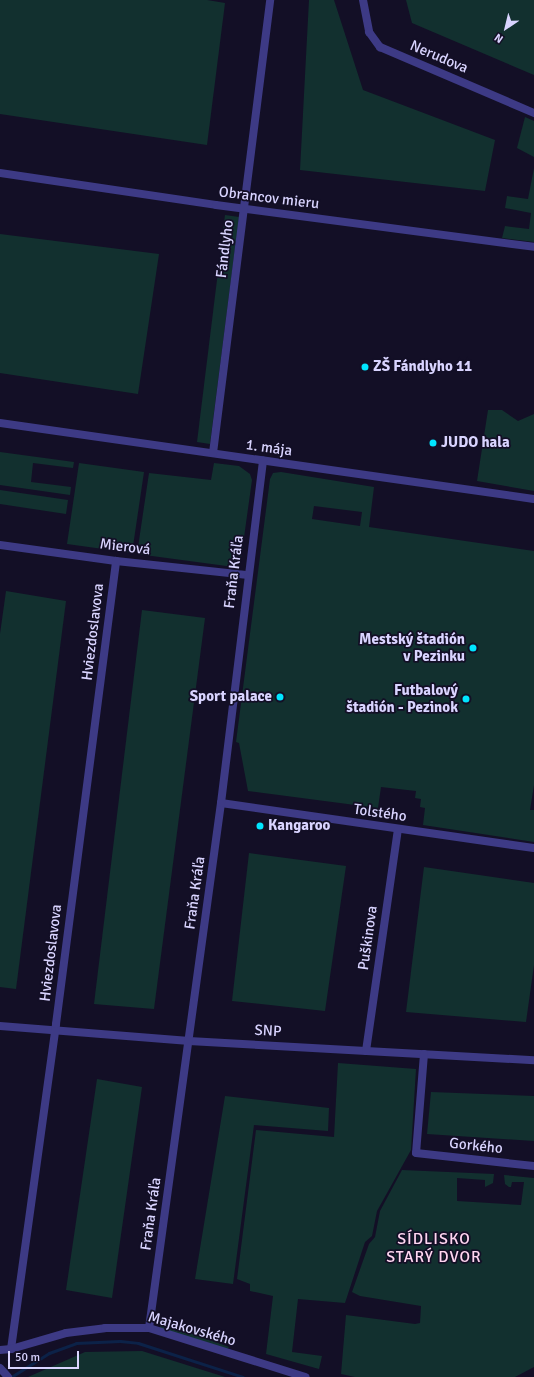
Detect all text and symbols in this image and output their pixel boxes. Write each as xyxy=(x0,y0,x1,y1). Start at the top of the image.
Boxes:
north arrow xyxy=(486,8,526,48)
text: N xyxy=(492,31,506,46)
street label: Nerudova xyxy=(407,37,471,77)
street label: Obrancov mieru xyxy=(218,183,320,213)
street label: Fándlyho xyxy=(213,219,237,279)
place label: ZŠ Fándlyho 11 xyxy=(373,358,472,376)
marker: ZŠ Fándlyho 11 xyxy=(360,362,370,372)
place label: JUDO hala xyxy=(441,434,510,452)
street label: 1. mája xyxy=(245,436,293,460)
marker: JUDO hala xyxy=(428,438,438,448)
street label: Fraňa Kráľa xyxy=(221,534,247,610)
street label: Mierová xyxy=(99,535,151,559)
street label: Hviezdoslavova xyxy=(78,582,108,682)
place label: Mestský štadión v Pezinku xyxy=(359,630,465,665)
marker: Mestský štadión v Pezinku xyxy=(468,643,478,653)
place label: Futbalový štadión - Pezinok xyxy=(346,681,458,716)
place label: Sport palace xyxy=(190,688,272,706)
marker: Sport palace xyxy=(275,692,285,702)
marker: Futbalový štadión - Pezinok xyxy=(461,694,471,704)
street label: Tolstého xyxy=(352,800,408,826)
place label: Kangaroo xyxy=(268,817,330,835)
marker: Kangaroo xyxy=(255,821,265,831)
street label: Fraňa Kráľa xyxy=(181,855,209,931)
street label: Hviezdoslavova xyxy=(36,903,66,1003)
street label: Puškinova xyxy=(355,905,381,971)
street label: SNP xyxy=(254,1021,282,1041)
street label: Gorkého xyxy=(448,1134,504,1158)
street label: Fraňa Kráľa xyxy=(137,1176,165,1252)
district label: SÍDLISKO STARÝ DVOR xyxy=(386,1229,482,1267)
street label: Majakovského xyxy=(146,1308,238,1350)
scale bar xyxy=(10,1343,81,1369)
text: 50 m xyxy=(15,1350,40,1365)

